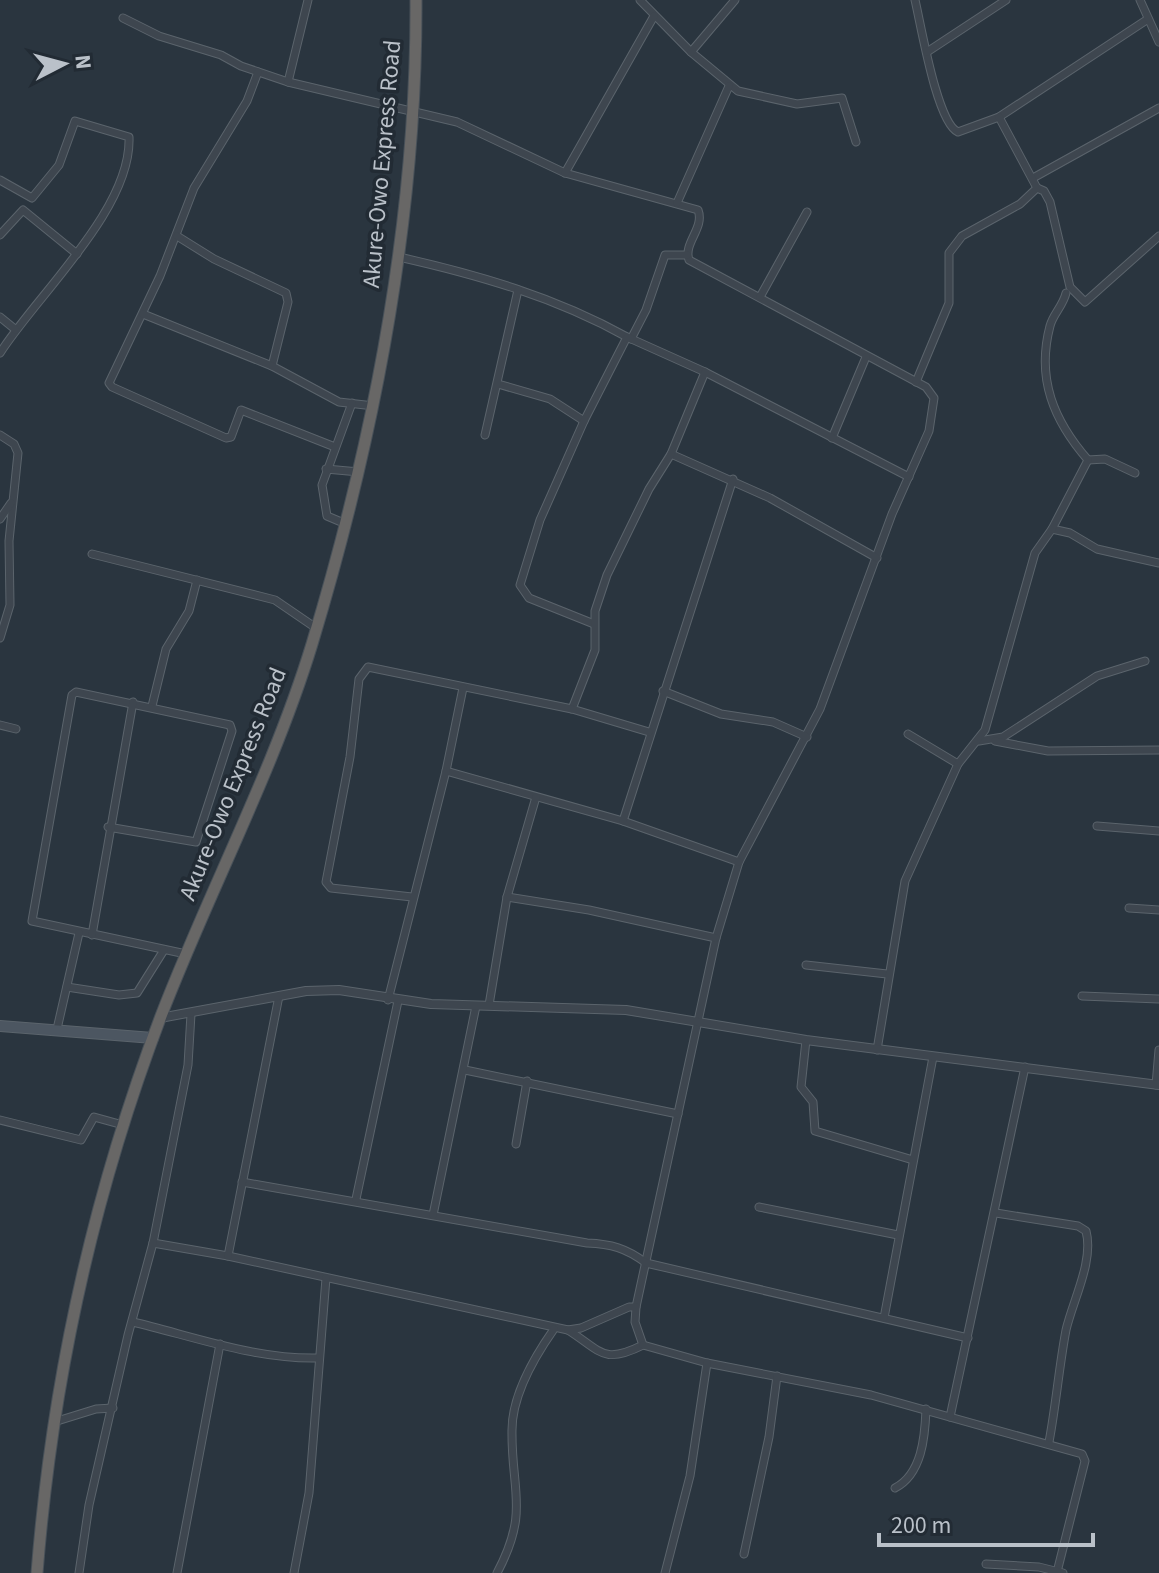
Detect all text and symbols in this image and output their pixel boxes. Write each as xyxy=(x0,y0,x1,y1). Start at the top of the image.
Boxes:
north arrow xyxy=(24,24,104,104)
street label: Akure-Owo Express Road xyxy=(354,39,410,289)
text: N xyxy=(66,53,100,71)
street label: Akure-Owo Express Road xyxy=(170,662,296,906)
scale bar xyxy=(879,1497,1093,1547)
text: 200 m xyxy=(891,1508,951,1543)

